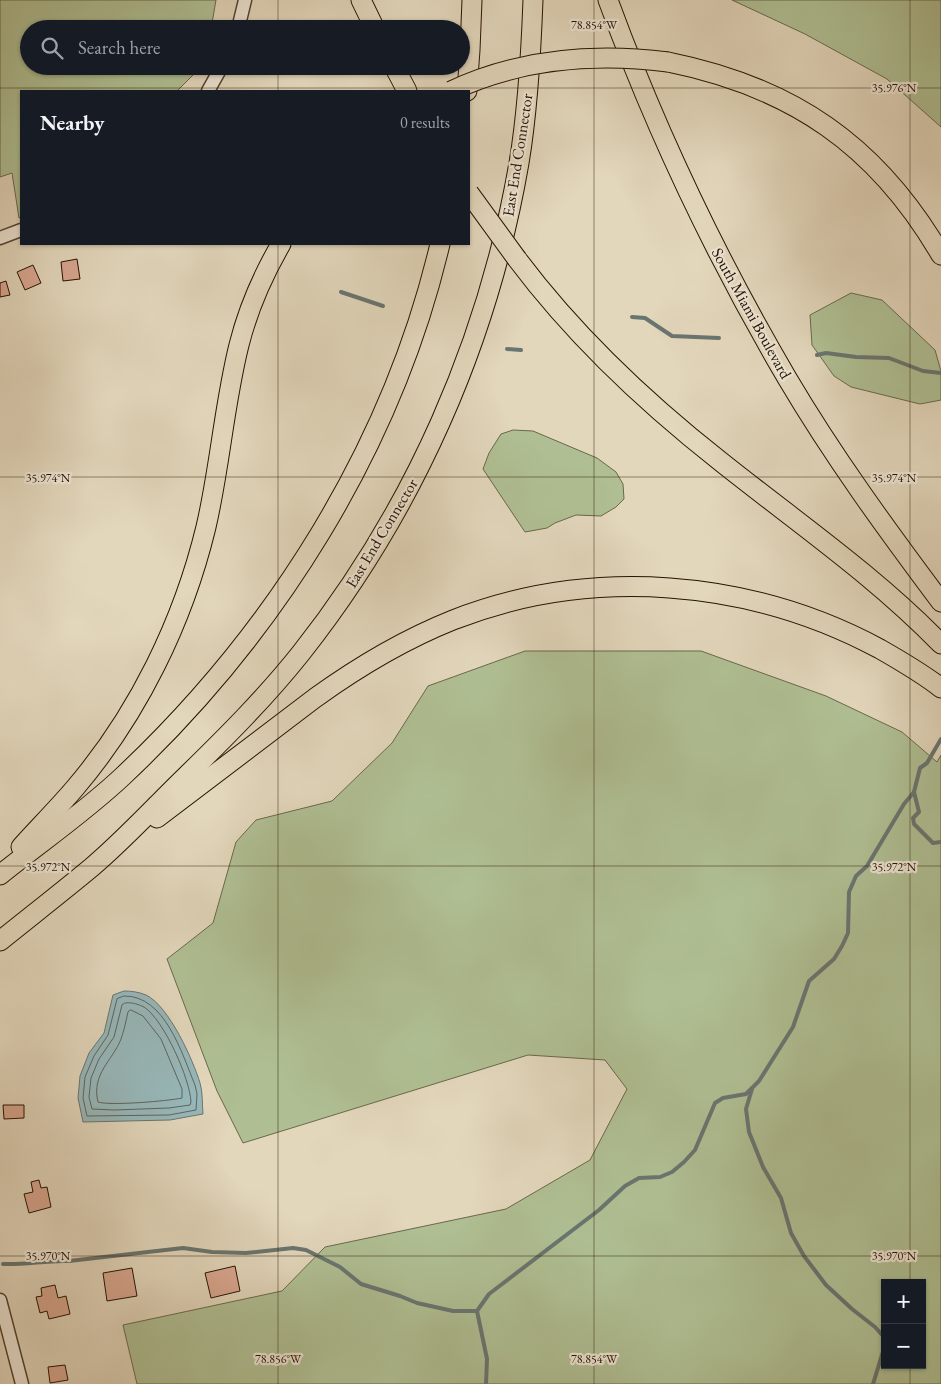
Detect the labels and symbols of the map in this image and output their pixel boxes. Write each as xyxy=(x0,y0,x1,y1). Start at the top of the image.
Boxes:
text: 78.854°W xyxy=(571,17,618,33)
text: 35.976°N xyxy=(872,80,917,96)
street label: East End Connector xyxy=(497,91,538,218)
street label: South Miami Boulevard xyxy=(707,244,797,383)
text: 35.974°N xyxy=(26,470,71,486)
text: 35.974°N xyxy=(872,470,917,486)
street label: East End Connector xyxy=(340,474,423,592)
text: 35.972°N xyxy=(26,859,71,875)
text: 35.972°N xyxy=(872,859,917,875)
text: 35.970°N xyxy=(26,1248,71,1264)
text: 35.970°N xyxy=(872,1248,917,1264)
text: 78.856°W xyxy=(255,1351,302,1367)
text: 78.854°W xyxy=(571,1351,618,1367)

